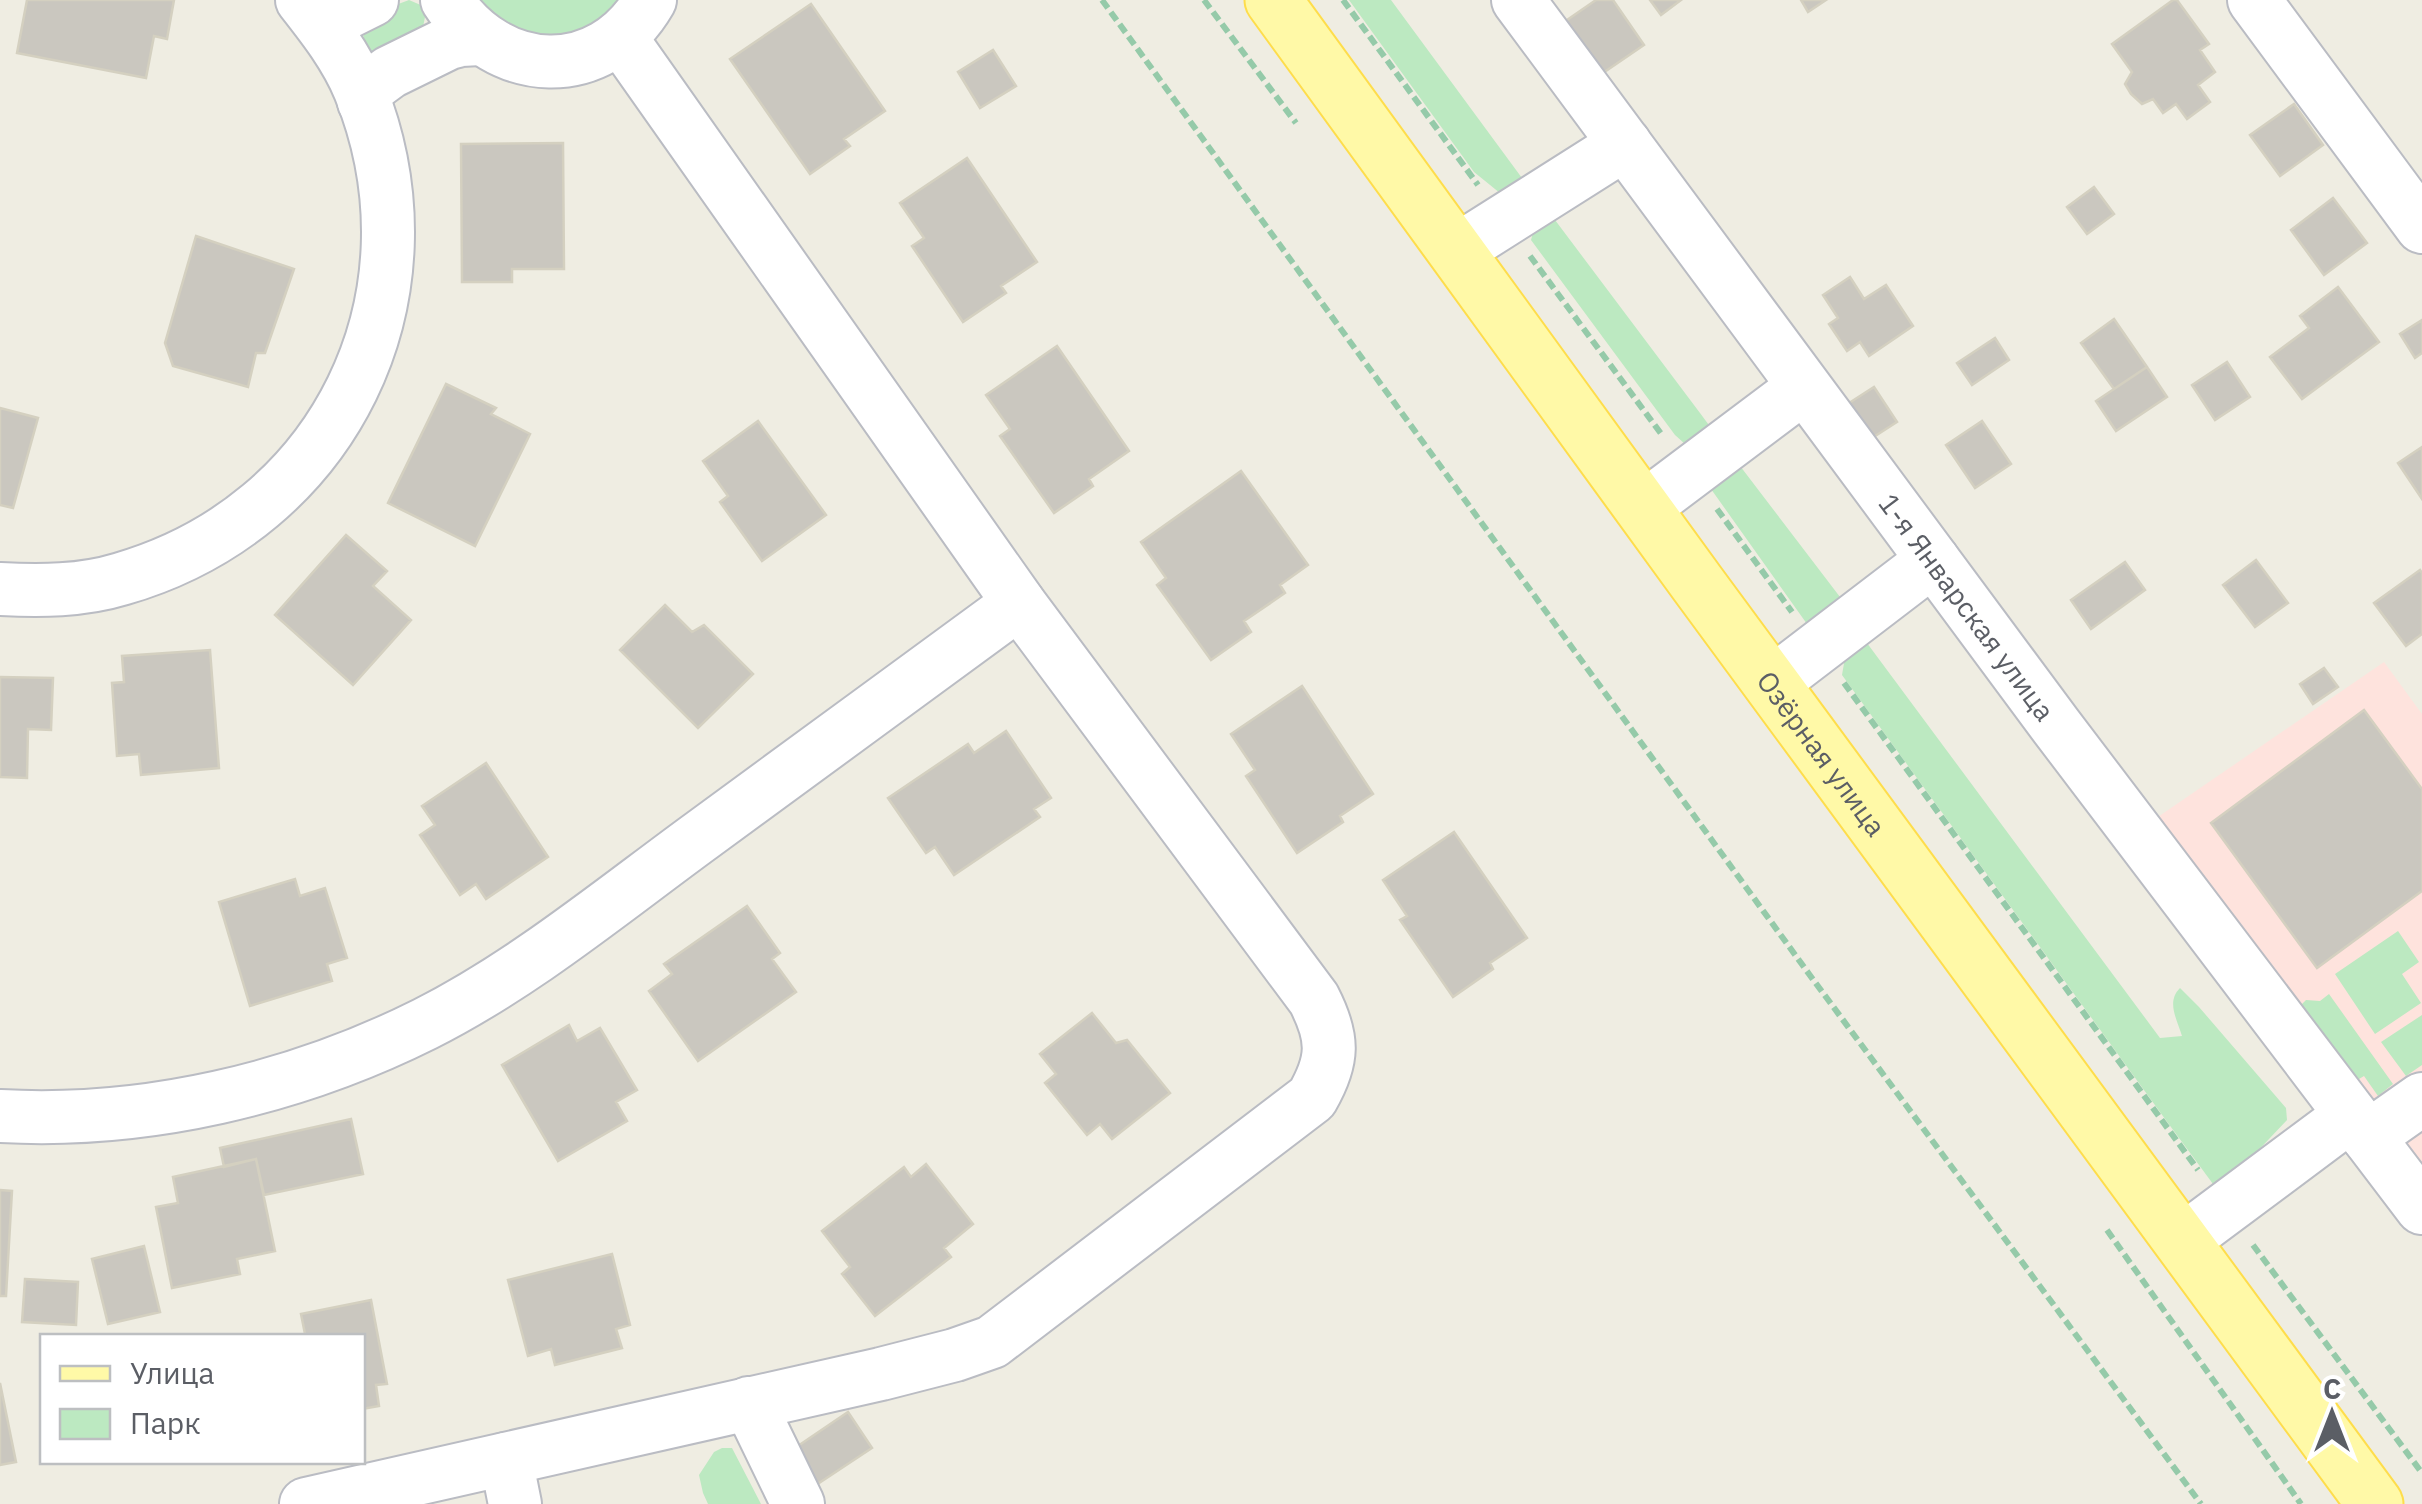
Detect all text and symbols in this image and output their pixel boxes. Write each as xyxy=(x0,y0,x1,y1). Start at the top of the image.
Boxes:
street label: 1-я Январская улица xyxy=(1871,485,2064,728)
street label: Озёрная улица xyxy=(1749,663,1895,843)
legend xyxy=(40,1334,365,1464)
text: Улица xyxy=(130,1353,215,1392)
north arrow xyxy=(2282,1364,2382,1464)
text: С xyxy=(2323,1370,2341,1407)
text: Парк xyxy=(130,1403,201,1442)

